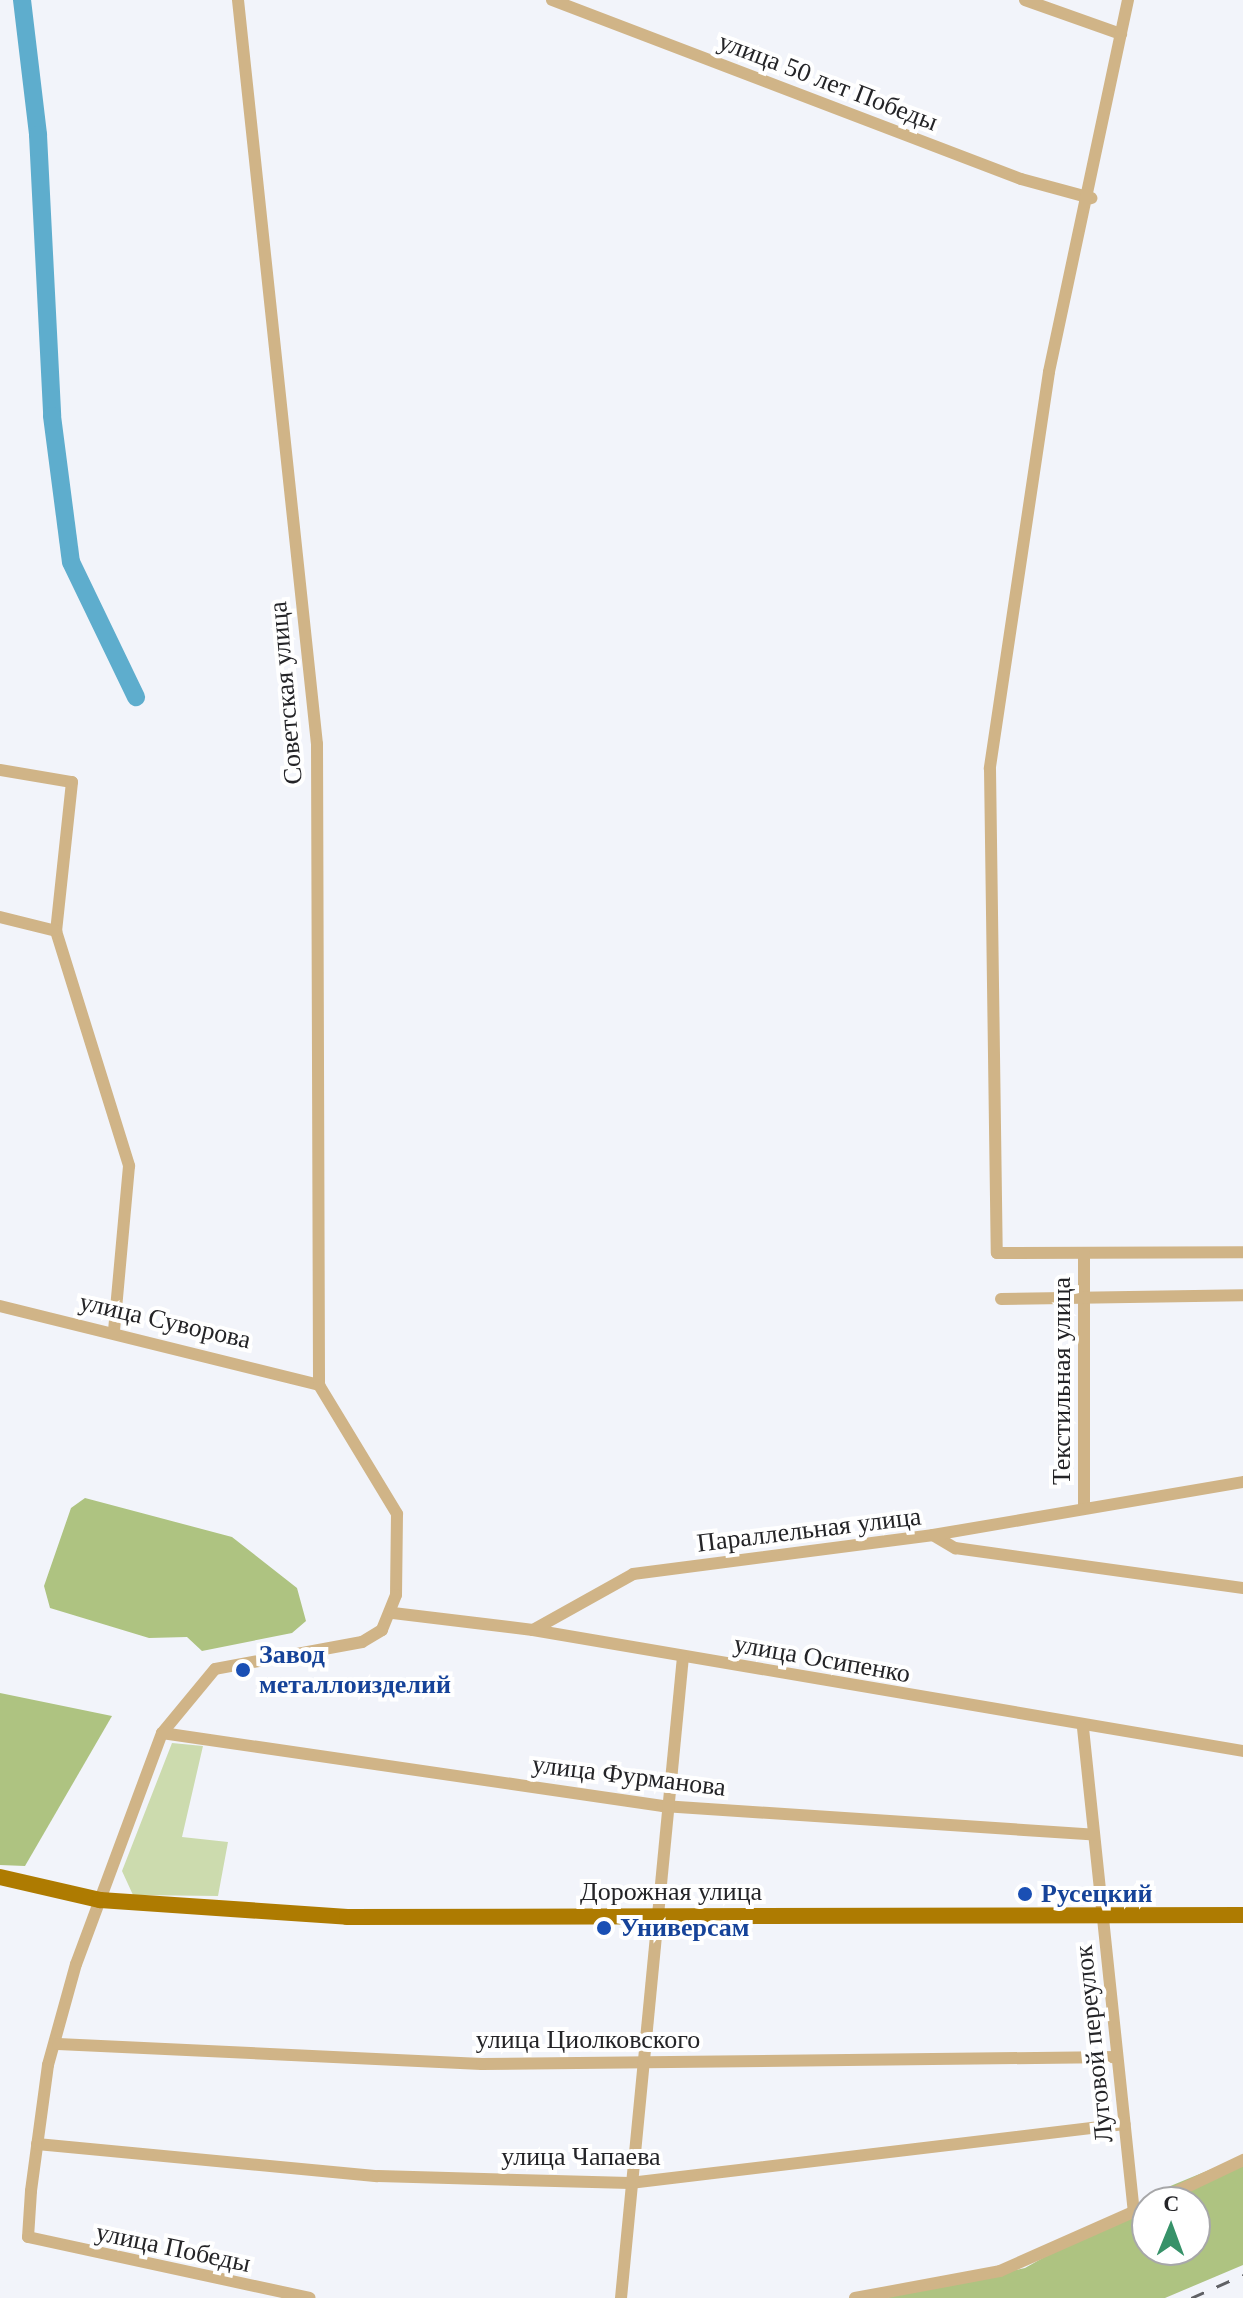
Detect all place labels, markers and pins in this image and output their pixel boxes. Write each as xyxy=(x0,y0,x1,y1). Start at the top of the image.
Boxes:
place label: Завод металлоизделий xyxy=(259,1639,451,1700)
marker: Завод металлоизделий xyxy=(234,1661,252,1679)
place label: Русецкий xyxy=(1041,1878,1152,1910)
marker: Русецкий xyxy=(1016,1885,1034,1903)
place label: Универсам xyxy=(620,1912,750,1944)
marker: Универсам xyxy=(595,1919,613,1937)

